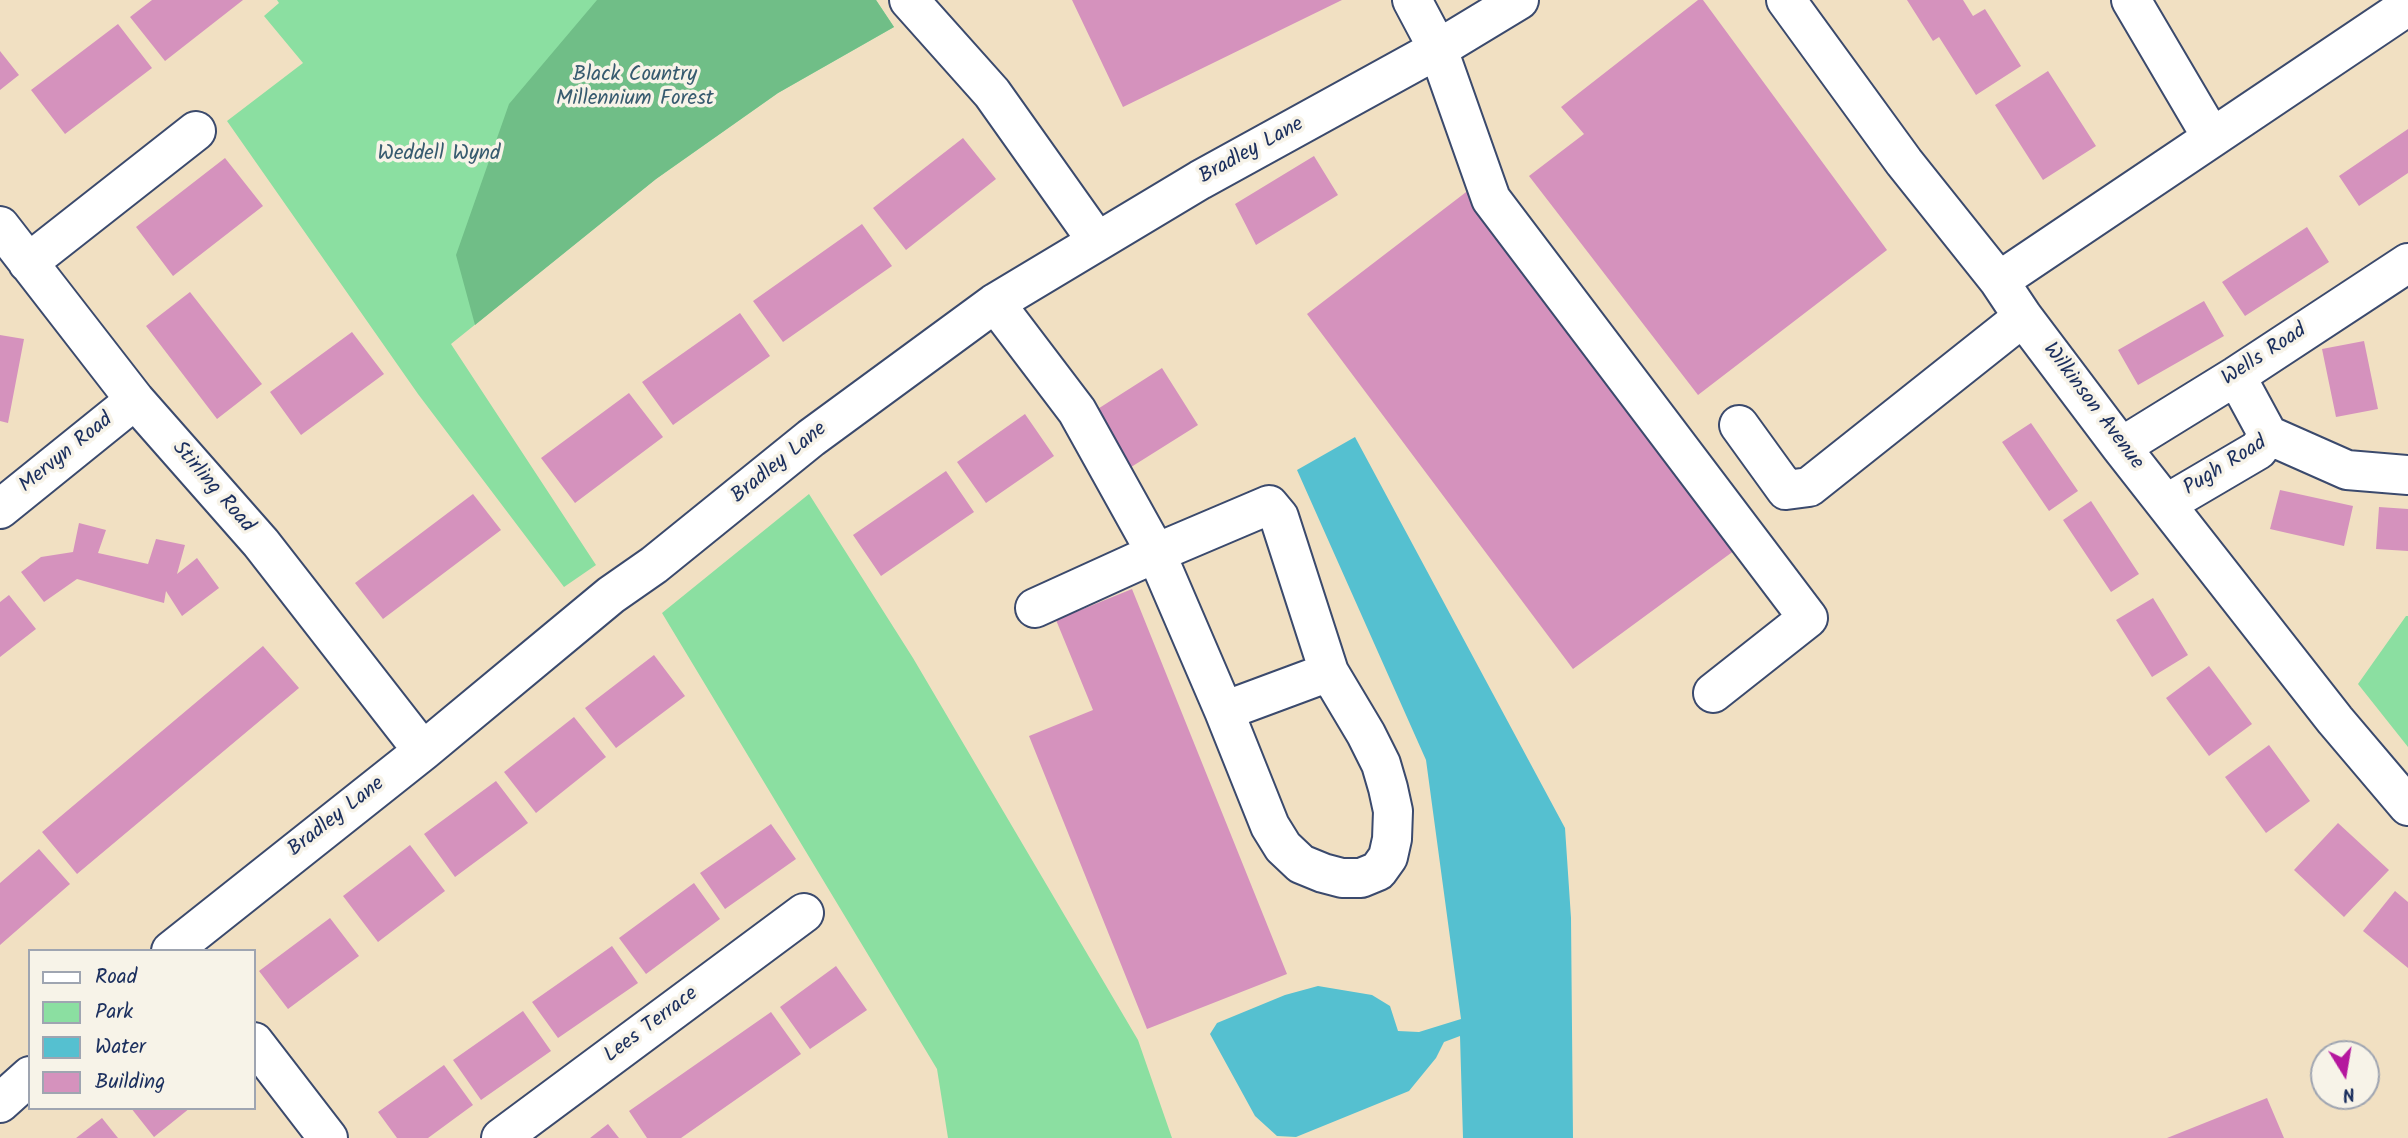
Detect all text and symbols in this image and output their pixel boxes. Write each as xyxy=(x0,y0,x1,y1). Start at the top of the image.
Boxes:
park label: Black Country Millennium Forest xyxy=(556,63,714,113)
street label: Bradley Lane xyxy=(1195,113,1309,191)
park label: Weddell Wynd xyxy=(378,142,500,168)
street label: Wells Road xyxy=(2218,319,2312,393)
street label: Wilkinson Avenue xyxy=(2036,339,2148,475)
street label: Mervyn Road xyxy=(15,409,119,499)
street label: Bradley Lane xyxy=(727,418,833,510)
street label: Pugh Road xyxy=(2180,432,2272,502)
street label: Stirling Road xyxy=(165,437,259,539)
street label: Bradley Lane xyxy=(284,773,390,863)
legend xyxy=(28,949,256,1110)
text: Road xyxy=(95,961,137,994)
street label: Lees Terrace xyxy=(600,983,704,1069)
text: Park xyxy=(95,996,133,1029)
text: Water xyxy=(95,1031,146,1064)
north arrow xyxy=(2310,1040,2380,1110)
text: Building xyxy=(95,1066,165,1099)
text: N xyxy=(2340,1078,2357,1110)

